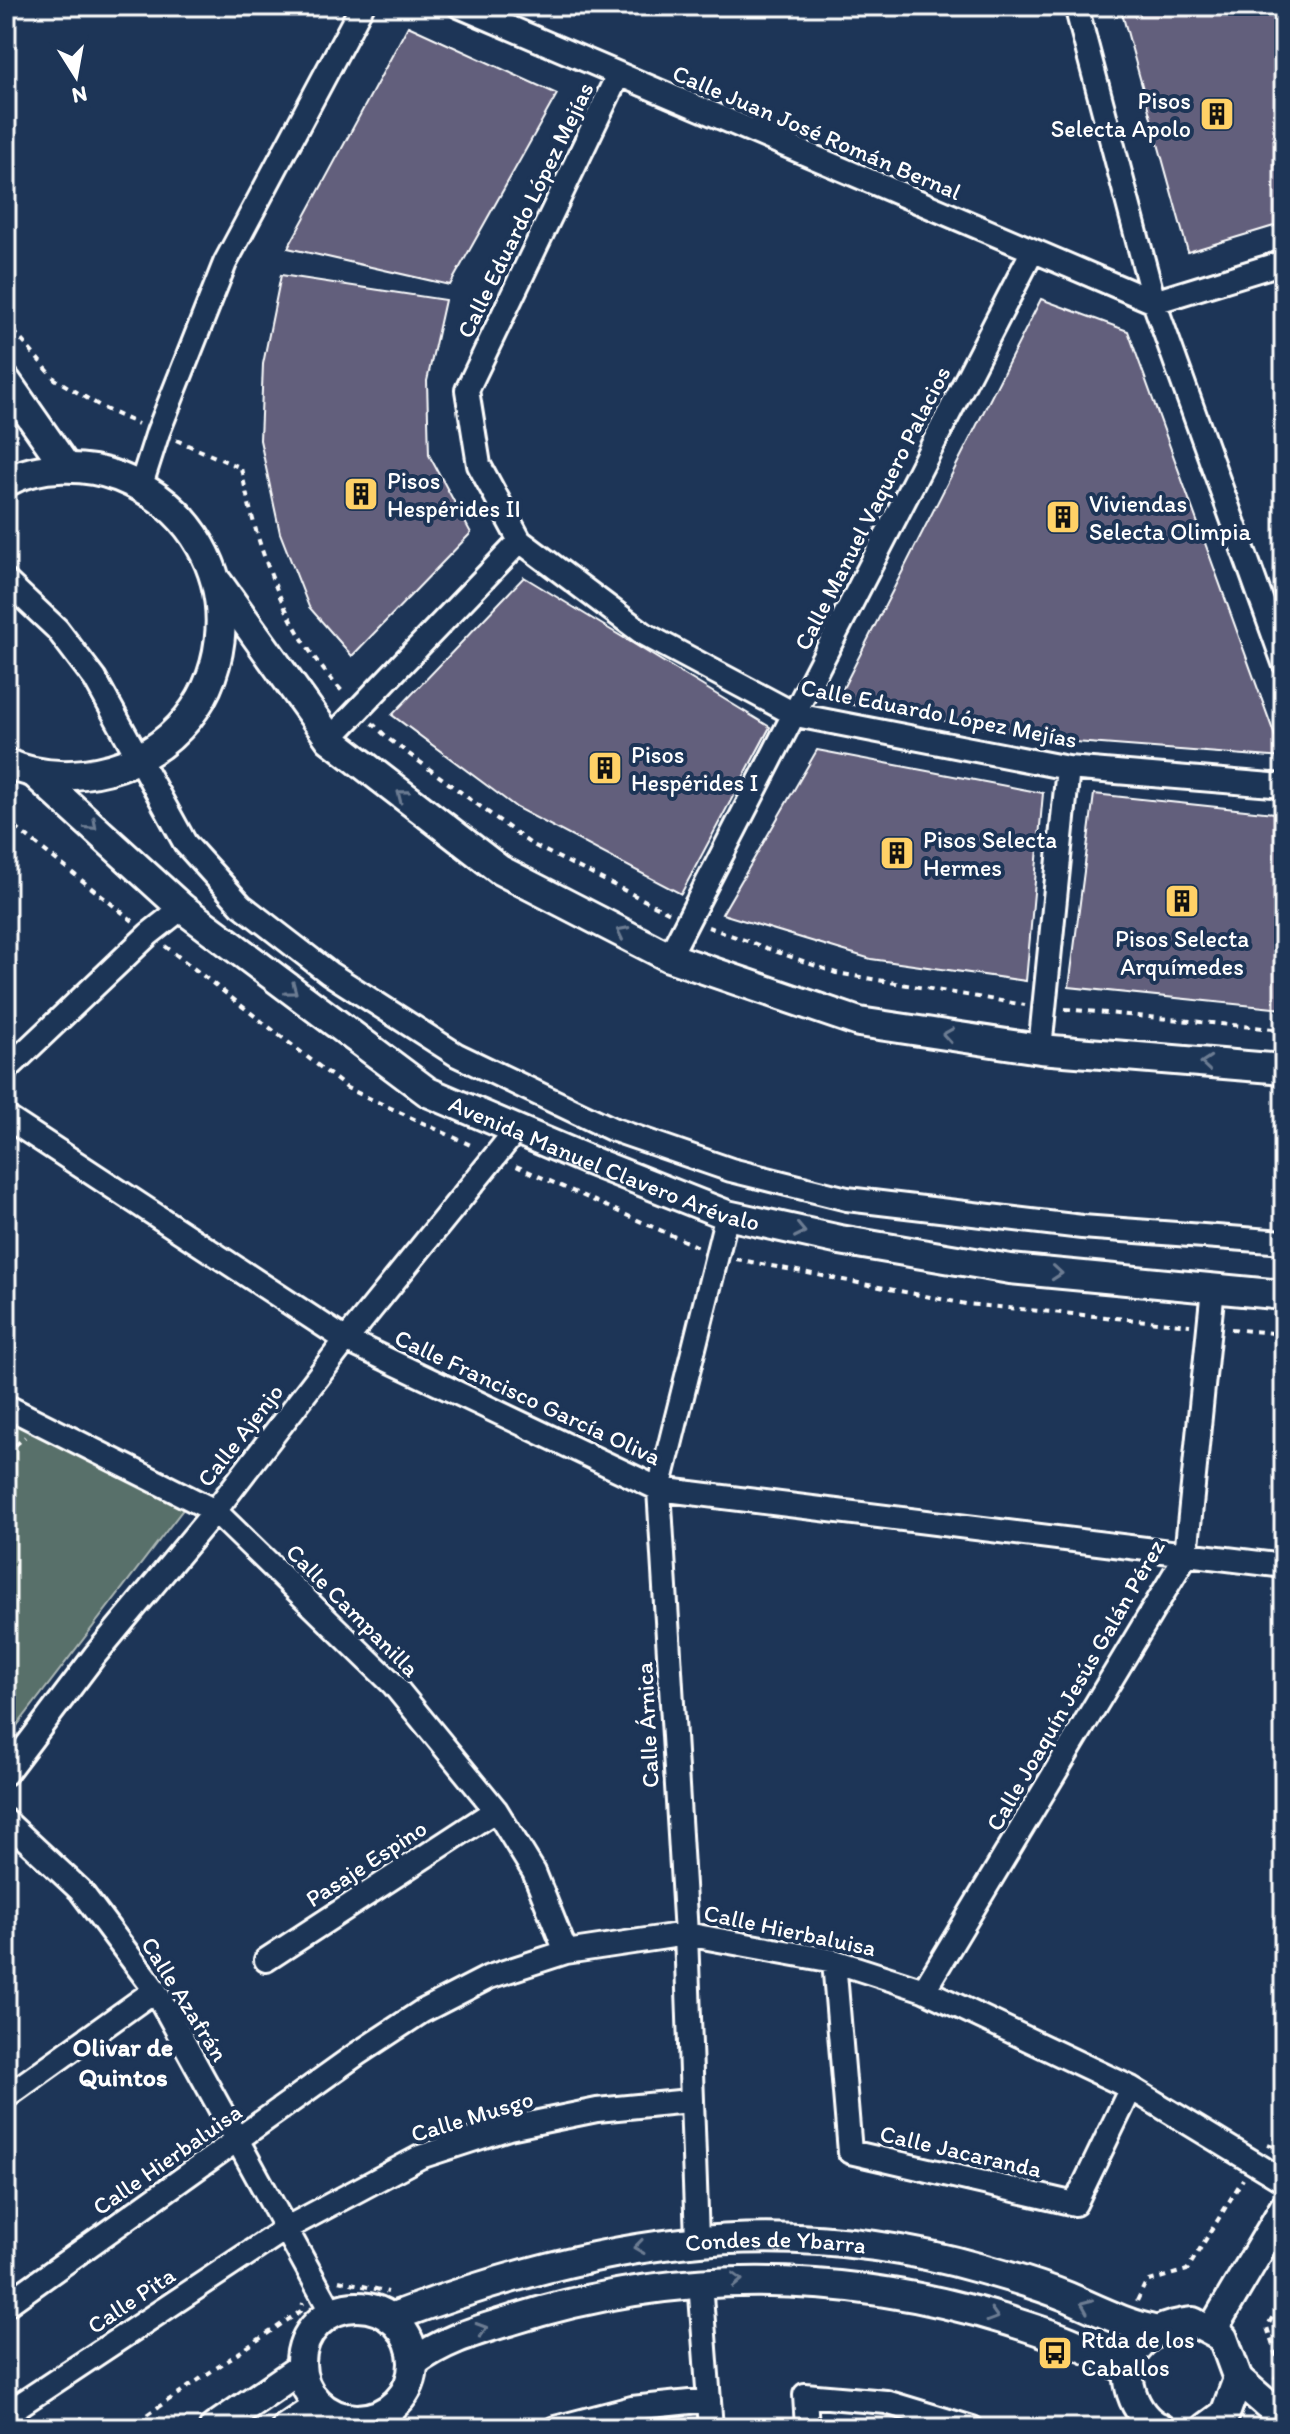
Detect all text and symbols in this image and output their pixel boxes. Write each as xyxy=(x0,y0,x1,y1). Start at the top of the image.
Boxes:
north arrow xyxy=(36,36,116,116)
street label: Calle Juan José Román Bernal xyxy=(668,58,966,206)
street label: Calle Eduardo López Mejías xyxy=(450,77,600,343)
text: N xyxy=(70,80,90,110)
place label: Pisos Selecta Apolo xyxy=(1051,86,1191,143)
building icon: Pisos Selecta Apolo xyxy=(1198,95,1236,133)
street label: Calle Manuel Vaquero Palacios xyxy=(787,361,957,655)
place label: Pisos Hespérides II xyxy=(387,466,521,523)
building icon: Pisos Hespérides II xyxy=(342,475,380,513)
place label: Viviendas Selecta Olimpia xyxy=(1089,489,1251,546)
building icon: Viviendas Selecta Olimpia xyxy=(1044,498,1082,536)
street label: Calle Eduardo López Mejías xyxy=(798,672,1080,754)
place label: Pisos Hespérides I xyxy=(631,740,759,797)
building icon: Pisos Hespérides I xyxy=(586,749,624,787)
one-way arrow xyxy=(397,790,411,804)
one-way arrow xyxy=(83,815,97,830)
place label: Pisos Selecta Hermes xyxy=(923,825,1057,882)
building icon: Pisos Selecta Hermes xyxy=(878,834,916,872)
building icon: Pisos Selecta Arquímedes xyxy=(1163,882,1201,920)
place label: Pisos Selecta Arquímedes xyxy=(1115,924,1249,981)
one-way arrow xyxy=(615,927,630,942)
one-way arrow xyxy=(284,981,298,995)
one-way arrow xyxy=(941,1028,955,1045)
one-way arrow xyxy=(1199,1055,1212,1072)
street label: Avenida Manuel Clavero Arévalo xyxy=(445,1088,763,1236)
one-way arrow xyxy=(793,1222,807,1239)
one-way arrow xyxy=(1051,1265,1064,1282)
street label: Calle Francisco García Oliva xyxy=(390,1323,666,1472)
street label: Calle Ajenjo xyxy=(191,1378,289,1492)
street label: Calle Joaquín Jesús Galán Pérez xyxy=(979,1534,1171,1836)
street label: Calle Campanilla xyxy=(280,1537,426,1683)
street label: Calle Árnica xyxy=(629,1661,665,1789)
street label: Pasaje Espino xyxy=(300,1813,432,1913)
street label: Calle Hierbaluisa xyxy=(701,1898,879,1962)
street label: Calle Azafrán xyxy=(135,1931,235,2067)
district label: Olivar de Quintos xyxy=(73,2031,173,2093)
street label: Calle Musgo xyxy=(407,2084,537,2148)
street label: Calle Hierbaluisa xyxy=(87,2097,247,2221)
street label: Calle Jacaranda xyxy=(877,2118,1045,2184)
street label: Condes de Ybarra xyxy=(684,2224,868,2259)
one-way arrow xyxy=(632,2238,646,2255)
street label: Calle Pita xyxy=(82,2260,181,2340)
one-way arrow xyxy=(731,2272,744,2289)
one-way arrow xyxy=(1079,2298,1094,2314)
one-way arrow xyxy=(986,2307,999,2323)
one-way arrow xyxy=(475,2323,489,2339)
place label: Rtda de los Caballos xyxy=(1081,2325,1195,2382)
bus stop icon: Rtda de los Caballos xyxy=(1036,2334,1074,2372)

